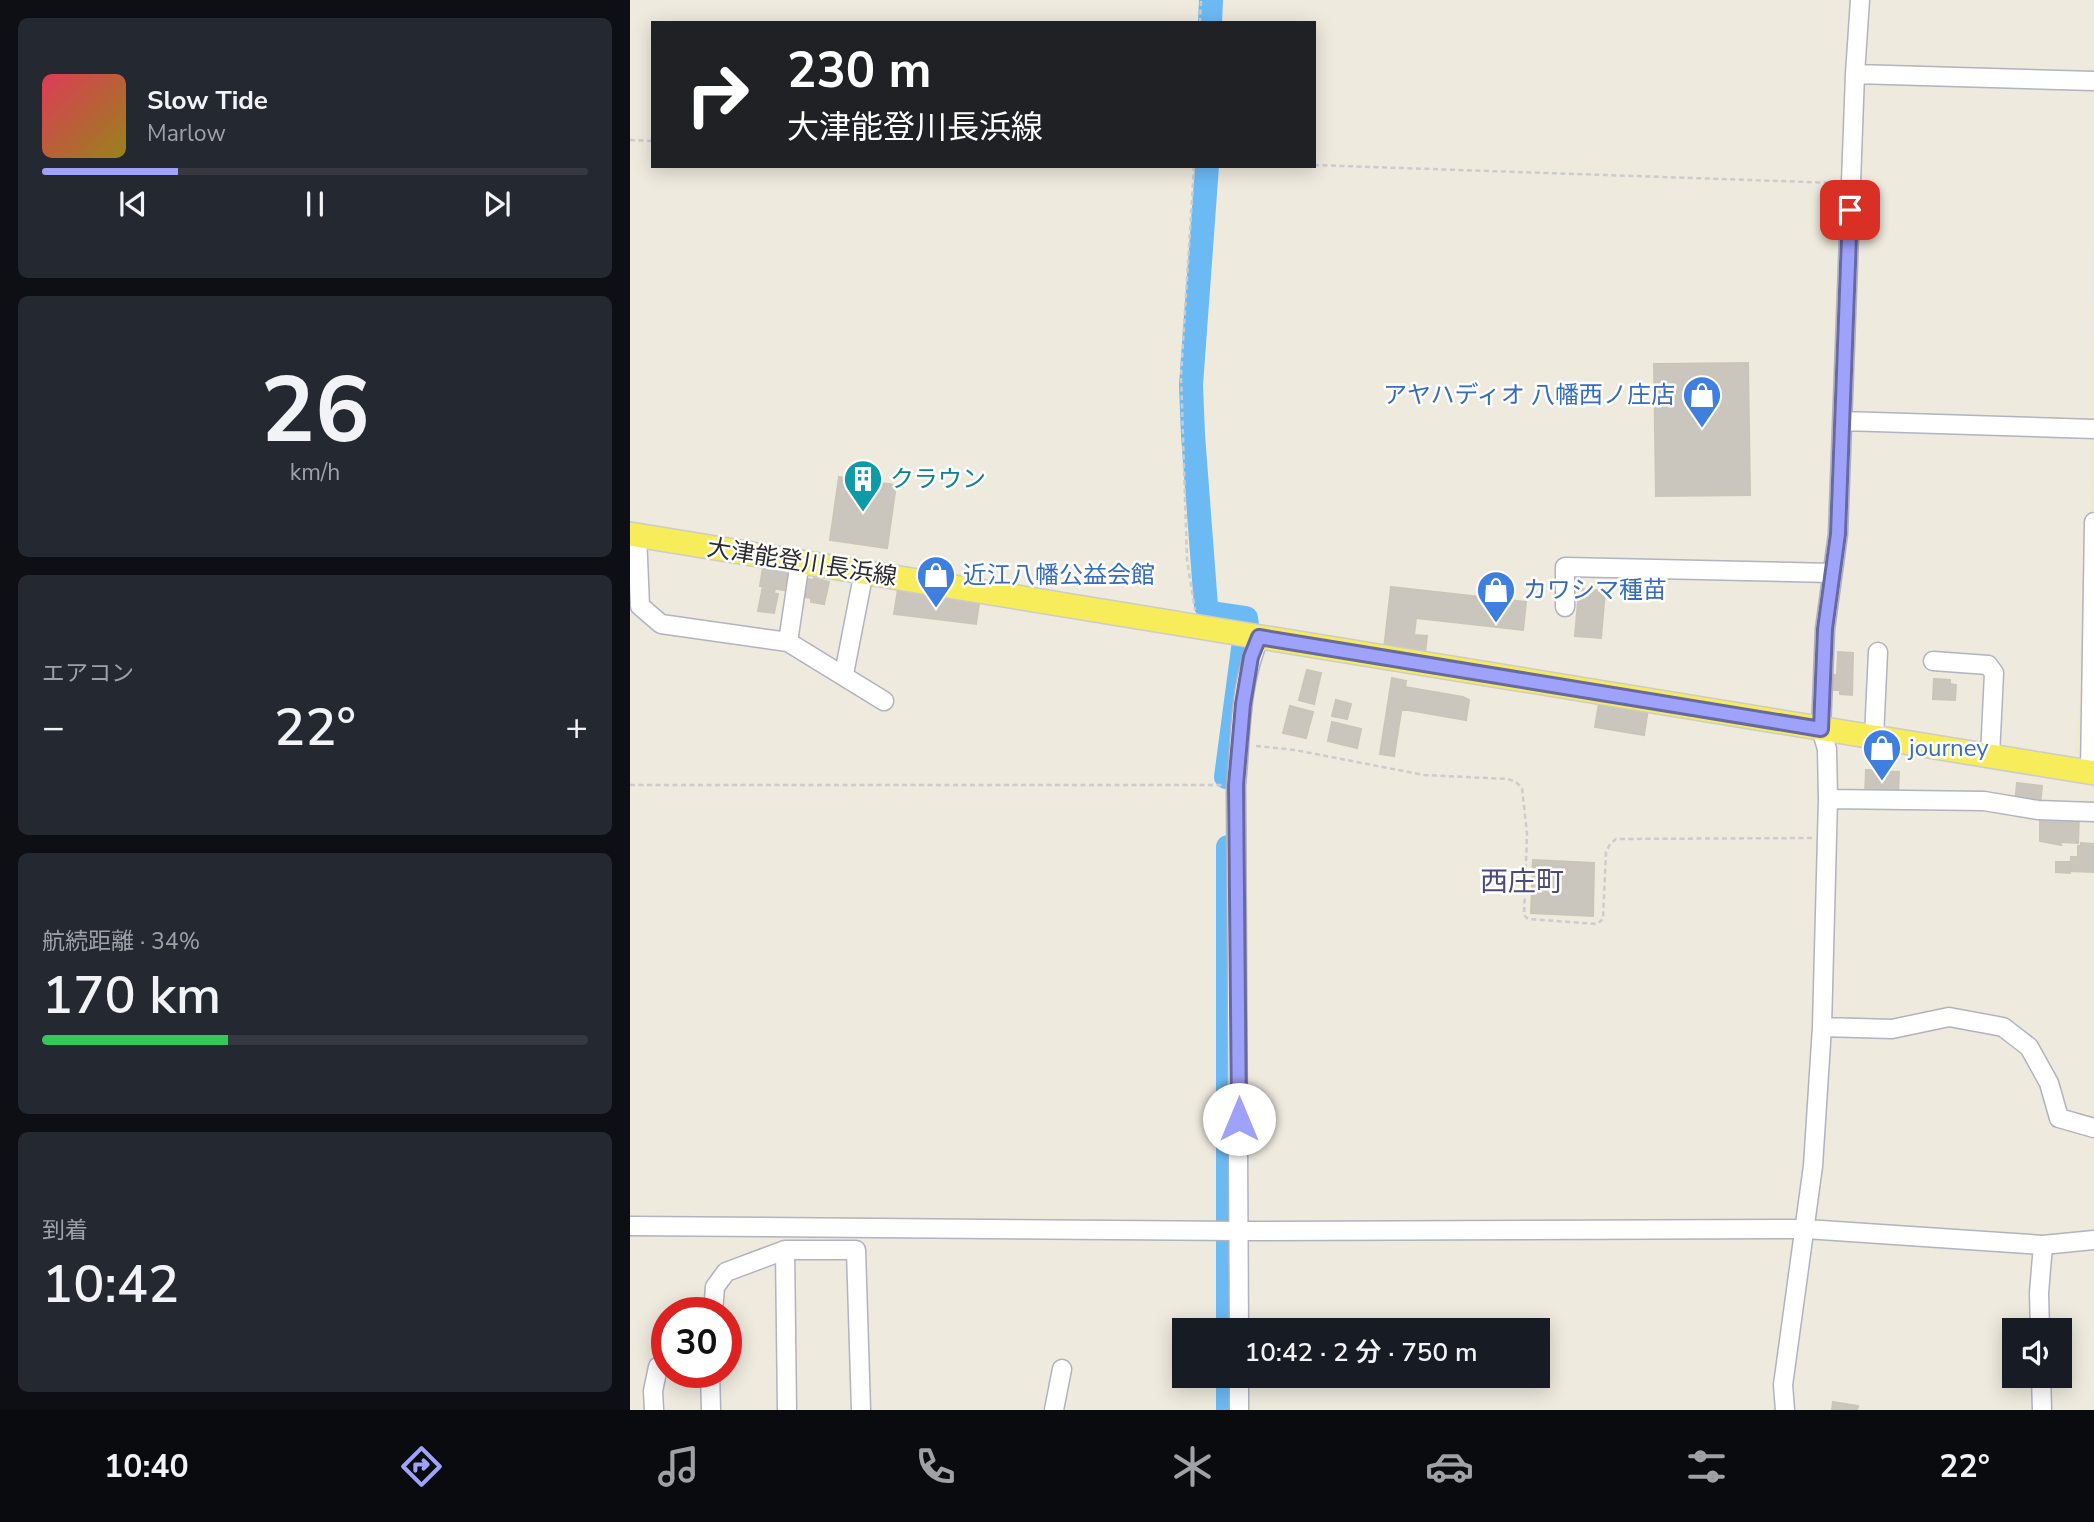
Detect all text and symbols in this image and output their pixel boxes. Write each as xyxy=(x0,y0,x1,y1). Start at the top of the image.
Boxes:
text: 230 m xyxy=(787,37,931,104)
icon: right xyxy=(672,49,763,140)
text: Slow Tide xyxy=(147,83,268,118)
text: 大津能登川長浜線 xyxy=(787,106,1043,149)
text: Marlow xyxy=(147,118,226,149)
pin xyxy=(1820,180,1880,240)
icon: previous xyxy=(114,185,152,223)
icon: pause xyxy=(296,185,334,223)
icon: next xyxy=(478,185,516,223)
icon: arrive xyxy=(1831,191,1869,229)
text: 26 xyxy=(260,349,370,473)
shop icon: アヤハディオ 八幡西ノ庄店 xyxy=(1681,374,1723,429)
place label: アヤハディオ 八幡西ノ庄店 xyxy=(1383,379,1675,411)
text: km/h xyxy=(290,457,340,488)
building icon: クラウン xyxy=(842,458,884,513)
place label: クラウン xyxy=(890,463,986,495)
street label: 大津能登川長浜線 xyxy=(705,531,899,593)
shop icon: 近江八幡公益会館 xyxy=(915,554,957,609)
place label: 近江八幡公益会館 xyxy=(963,559,1155,591)
shop icon: カワシマ種苗 xyxy=(1475,569,1517,624)
place label: カワシマ種苗 xyxy=(1523,574,1667,606)
text: エアコン xyxy=(42,658,134,689)
text: 22° xyxy=(274,692,356,763)
text: − xyxy=(42,702,65,753)
text: + xyxy=(565,702,588,753)
shop icon: journey xyxy=(1861,727,1903,782)
place label: journey xyxy=(1907,732,1989,764)
district label: 西庄町 xyxy=(1480,863,1564,901)
text: 航続距離 · 34% xyxy=(42,926,200,957)
text: 170 km xyxy=(42,960,221,1031)
position arrow xyxy=(1202,1082,1276,1156)
text: 到着 xyxy=(42,1215,88,1246)
text: 10:42 xyxy=(42,1249,179,1320)
speed limit sign: 30 xyxy=(651,1297,742,1388)
map controls xyxy=(2002,1318,2072,1388)
button: sound xyxy=(2002,1318,2072,1388)
text: 10:42 · 2 分 · 750 m xyxy=(1245,1335,1477,1370)
icon: directions xyxy=(397,1442,446,1491)
icon: music xyxy=(654,1442,703,1491)
icon: phone xyxy=(911,1442,960,1491)
icon: climate xyxy=(1168,1442,1217,1491)
icon: car xyxy=(1425,1442,1474,1491)
icon: filters xyxy=(1682,1442,1731,1491)
text: 10:40 xyxy=(104,1445,189,1488)
text: 22° xyxy=(1939,1445,1990,1488)

